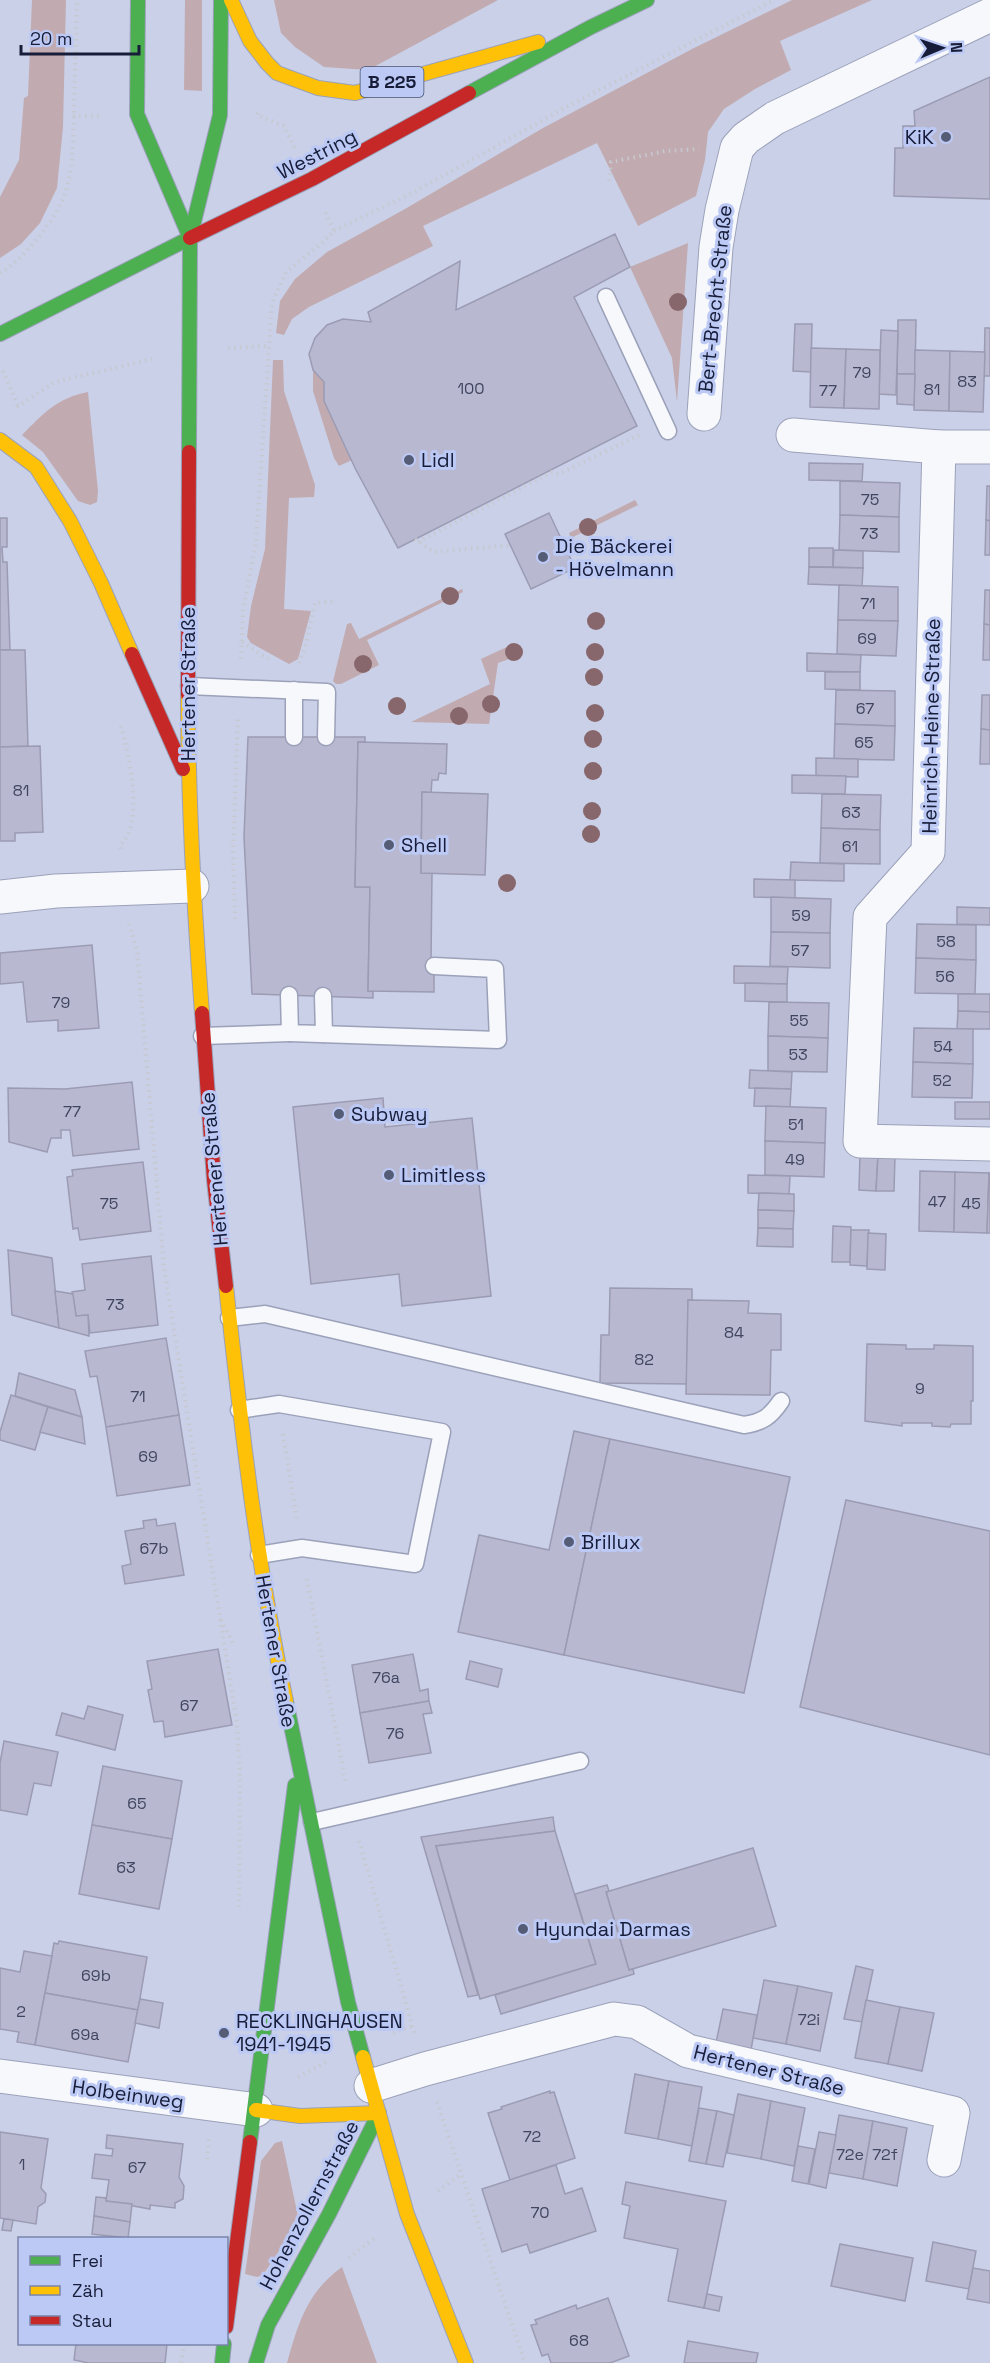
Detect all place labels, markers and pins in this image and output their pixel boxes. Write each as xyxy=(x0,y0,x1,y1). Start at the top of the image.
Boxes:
place label: KiK xyxy=(905,124,934,150)
marker: KiK xyxy=(939,130,953,144)
place label: Lidl xyxy=(421,447,455,473)
marker: Lidl xyxy=(402,453,416,467)
place label: Die Bäckerei - Hövelmann xyxy=(555,533,674,582)
marker: Die Bäckerei - Hövelmann xyxy=(536,550,550,564)
place label: Shell xyxy=(401,832,447,858)
marker: Shell xyxy=(382,838,396,852)
place label: Subway xyxy=(351,1101,428,1127)
marker: Subway xyxy=(332,1107,346,1121)
place label: Limitless xyxy=(401,1162,486,1188)
marker: Limitless xyxy=(382,1168,396,1182)
place label: Brillux xyxy=(581,1529,641,1555)
marker: Brillux xyxy=(562,1535,576,1549)
place label: Hyundai Darmas xyxy=(535,1916,691,1942)
marker: Hyundai Darmas xyxy=(516,1922,530,1936)
place label: RECKLINGHAUSEN 1941-1945 xyxy=(236,2008,403,2057)
marker: RECKLINGHAUSEN 1941-1945 xyxy=(217,2026,231,2040)

